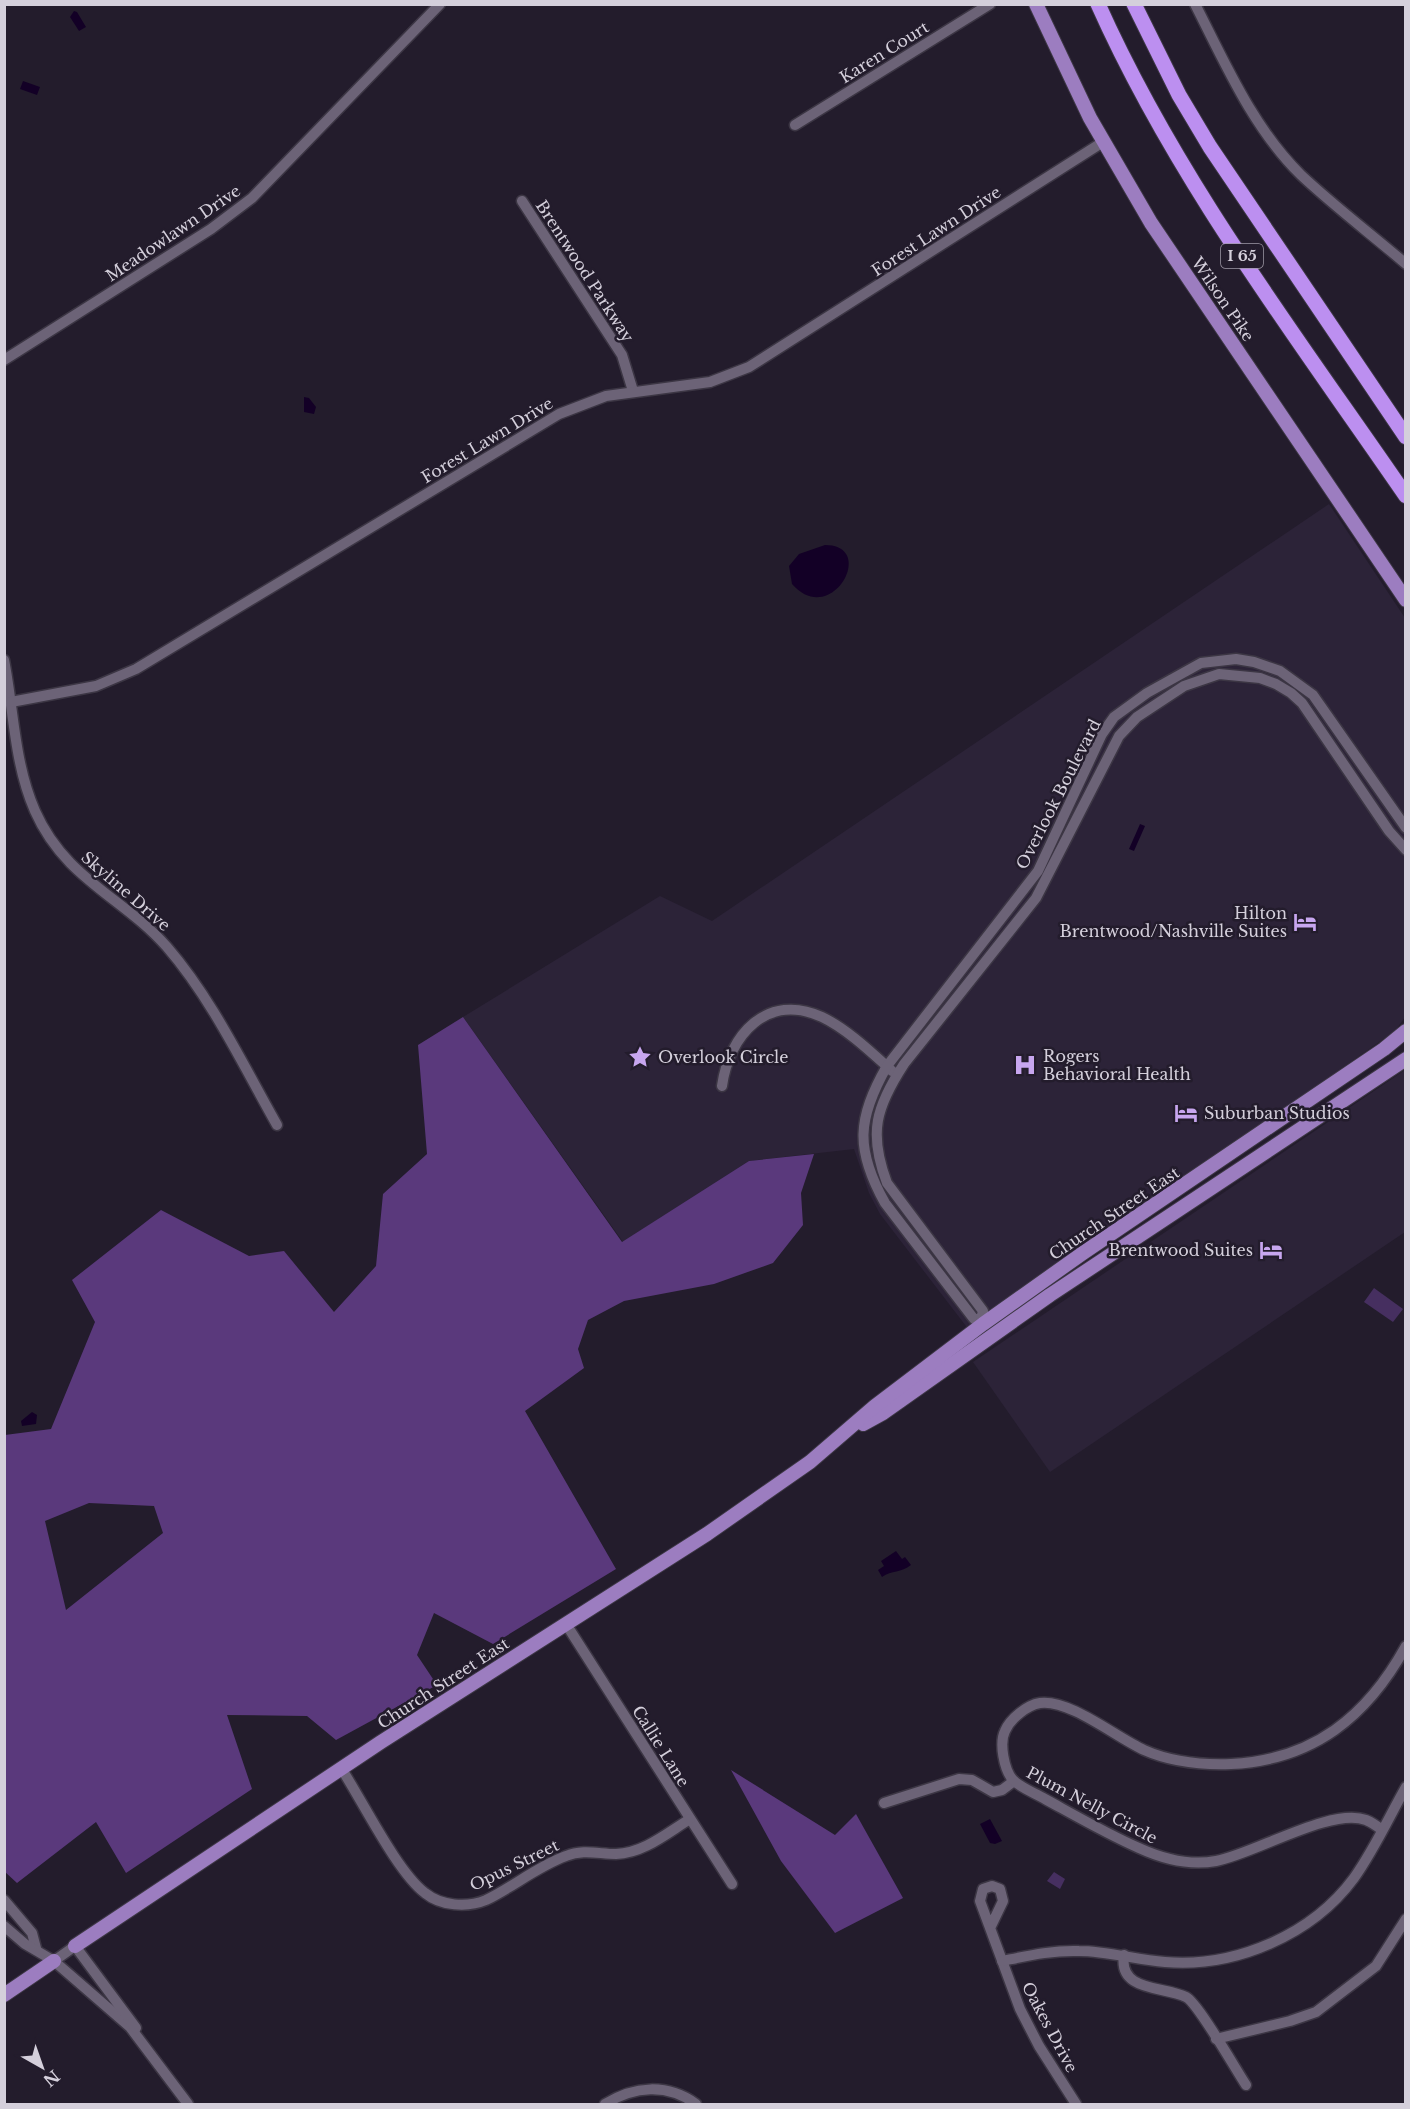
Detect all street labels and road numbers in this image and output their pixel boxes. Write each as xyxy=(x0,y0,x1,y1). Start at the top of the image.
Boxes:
street label: Karen Court xyxy=(836,17,932,87)
street label: Meadowlawn Drive xyxy=(102,180,244,286)
street label: Forest Lawn Drive xyxy=(868,182,1004,280)
street label: Brentwood Parkway xyxy=(532,196,639,346)
road number: I 65 xyxy=(1221,244,1263,268)
street label: Wilson Pike xyxy=(1187,252,1259,345)
street label: Forest Lawn Drive xyxy=(417,393,557,487)
street label: Overlook Boulevard xyxy=(1011,715,1105,873)
street label: Skyline Drive xyxy=(77,847,175,935)
street label: Church Street East xyxy=(1045,1162,1183,1264)
street label: Church Street East xyxy=(374,1633,512,1733)
street label: Callie Lane xyxy=(628,1702,694,1790)
street label: Plum Nelly Circle xyxy=(1023,1762,1161,1848)
street label: Opus Street xyxy=(466,1835,562,1895)
street label: Oakes Drive xyxy=(1018,1978,1082,2076)

